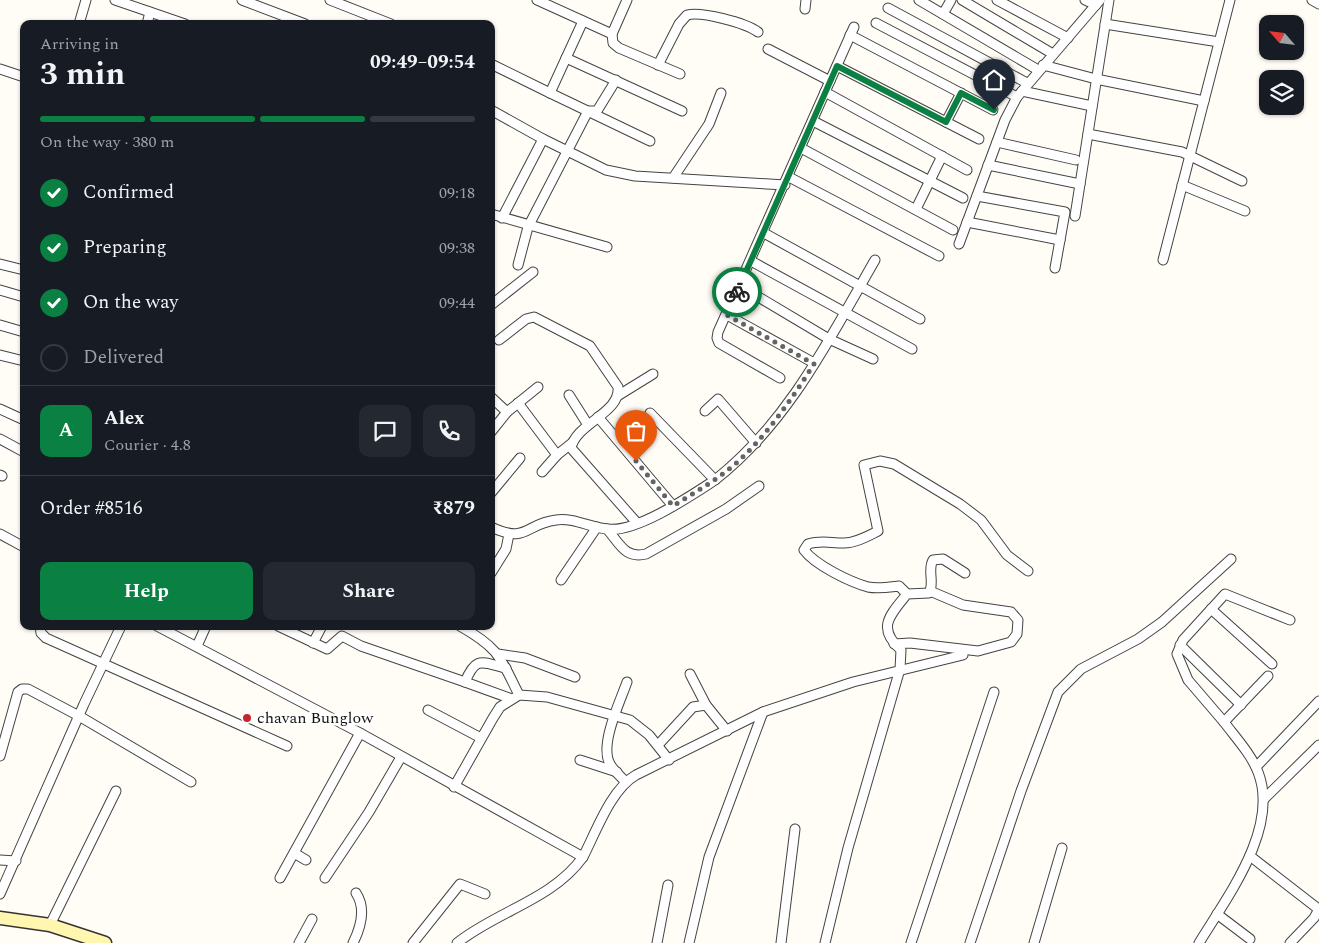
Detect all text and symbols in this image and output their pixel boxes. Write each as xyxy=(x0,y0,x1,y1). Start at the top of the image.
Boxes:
north arrow xyxy=(1259,15,1304,60)
map controls xyxy=(1259,15,1304,115)
text: Arriving in xyxy=(40,32,119,56)
text: 09:49–09:54 xyxy=(370,48,475,77)
text: 3 min xyxy=(40,50,125,99)
pin xyxy=(973,59,1015,110)
icon: home xyxy=(980,66,1008,94)
button: layers xyxy=(1259,70,1304,115)
text: On the way · 380 m xyxy=(40,130,174,154)
text: Confirmed xyxy=(83,178,174,207)
icon: check xyxy=(40,179,68,207)
text: 09:18 xyxy=(439,181,475,205)
text: Preparing xyxy=(83,233,167,262)
icon: check xyxy=(40,234,68,262)
text: 09:38 xyxy=(439,236,475,260)
courier xyxy=(712,267,762,317)
icon: bike xyxy=(723,278,751,306)
text: On the way xyxy=(83,288,179,317)
icon: check xyxy=(40,289,68,317)
text: 09:44 xyxy=(439,291,475,315)
text: Delivered xyxy=(83,343,164,372)
text: Alex xyxy=(104,404,145,433)
button: chat xyxy=(359,405,411,457)
button: phone xyxy=(423,405,475,457)
pin xyxy=(615,410,657,461)
text: A xyxy=(59,416,73,445)
icon: bag xyxy=(622,417,650,445)
text: Courier · 4.8 xyxy=(104,433,191,457)
text: Order #8516 xyxy=(40,494,143,523)
text: ₹879 xyxy=(432,494,475,523)
button: Help xyxy=(40,562,253,620)
button: Share xyxy=(263,562,475,620)
place label: chavan Bunglow xyxy=(257,706,374,730)
marker: chavan Bunglow xyxy=(241,712,253,724)

